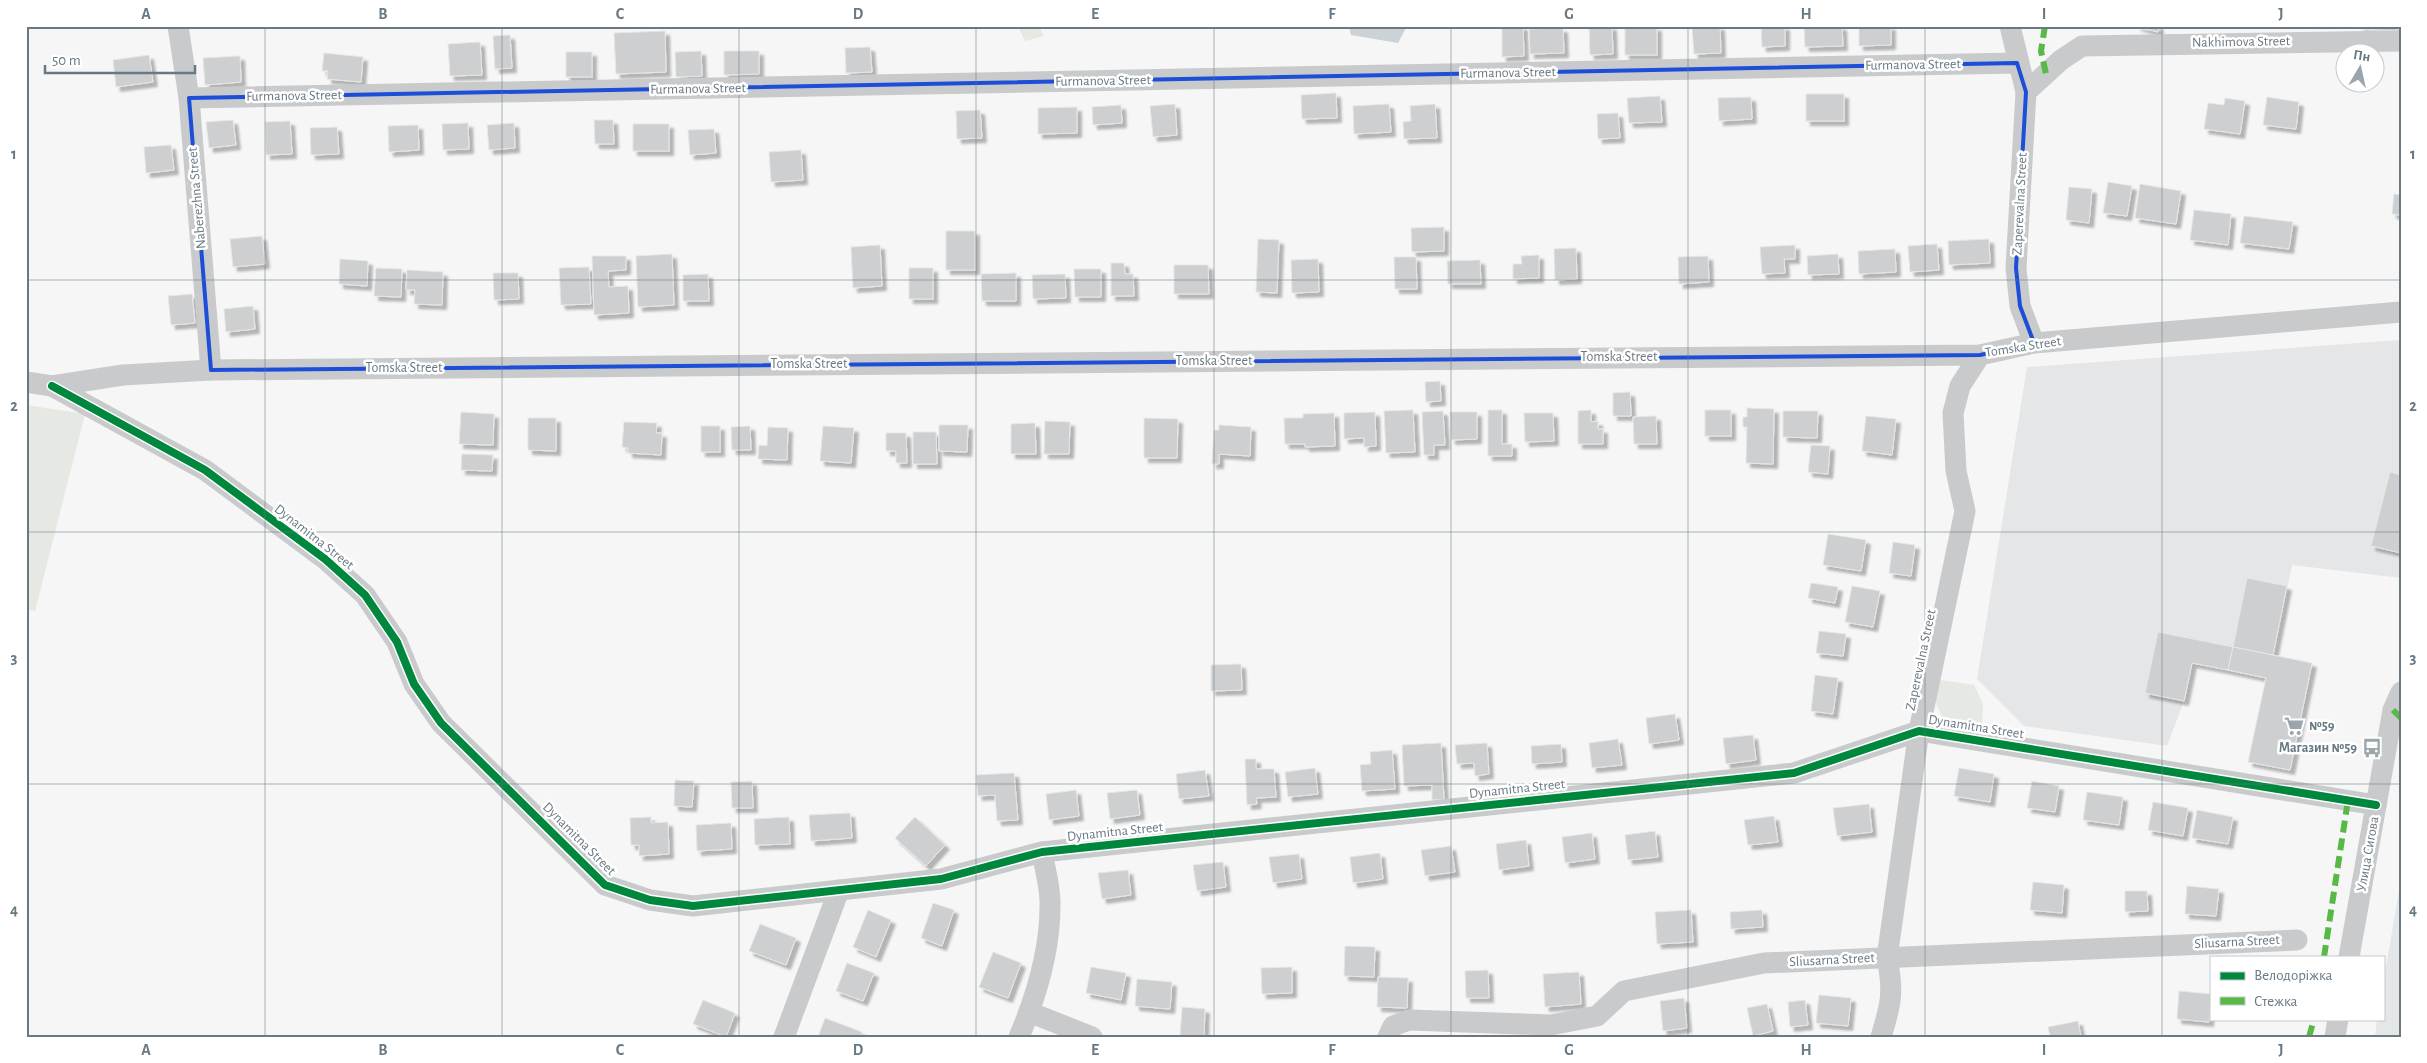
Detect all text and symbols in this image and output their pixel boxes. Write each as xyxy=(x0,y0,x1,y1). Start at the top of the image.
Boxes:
text: A xyxy=(141,6,151,22)
text: B xyxy=(378,6,388,22)
text: C xyxy=(616,6,625,22)
text: D xyxy=(853,6,864,22)
text: E xyxy=(1091,6,1099,22)
text: F xyxy=(1328,6,1336,22)
text: G xyxy=(1564,6,1574,22)
text: H xyxy=(1800,6,1812,22)
text: I xyxy=(2042,6,2046,22)
text: J xyxy=(2278,6,2284,22)
street label: Nakhimova Street xyxy=(2192,34,2291,50)
scale bar xyxy=(45,42,195,74)
north arrow xyxy=(2334,42,2384,92)
text: Пн xyxy=(2352,48,2371,64)
text: 50 m xyxy=(52,53,81,68)
street label: Furmanova Street xyxy=(1865,57,1962,73)
street label: Furmanova Street xyxy=(1460,65,1557,81)
street label: Furmanova Street xyxy=(1055,73,1152,89)
street label: Furmanova Street xyxy=(650,81,747,97)
street label: Furmanova Street xyxy=(246,88,343,104)
text: 1 xyxy=(11,146,17,162)
street label: Naberezhna Street xyxy=(186,146,208,250)
text: 1 xyxy=(2410,146,2416,162)
street label: Zaperevalna Street xyxy=(2010,152,2030,256)
street label: Tomska Street xyxy=(1984,334,2063,360)
street label: Tomska Street xyxy=(1581,350,1658,364)
street label: Tomska Street xyxy=(1176,354,1253,368)
street label: Tomska Street xyxy=(771,357,848,371)
street label: Tomska Street xyxy=(366,361,443,375)
text: 2 xyxy=(10,398,18,414)
text: 2 xyxy=(2409,398,2417,414)
street label: Dynamitna Street xyxy=(272,502,357,573)
street label: Zaperevalna Street xyxy=(1903,608,1939,712)
text: 3 xyxy=(11,650,18,666)
text: 3 xyxy=(2410,650,2417,666)
street label: Dynamitna Street xyxy=(1927,713,2025,742)
supermarket icon: №59 xyxy=(2283,715,2305,737)
place label: №59 xyxy=(2309,719,2335,733)
bus stop icon: Магазин №59 xyxy=(2361,737,2383,759)
place label: Магазин №59 xyxy=(2279,741,2357,755)
street label: Dynamitna Street xyxy=(1468,777,1566,801)
street label: Dynamitna Street xyxy=(540,800,618,878)
street label: Улица Сигова xyxy=(2355,815,2382,893)
street label: Dynamitna Street xyxy=(1066,820,1164,844)
text: 4 xyxy=(10,902,18,918)
text: 4 xyxy=(2409,902,2417,918)
street label: Sliusarna Street xyxy=(2194,933,2281,951)
street label: Sliusarna Street xyxy=(1789,951,1876,969)
legend xyxy=(2210,956,2384,1020)
text: Велодоріжка xyxy=(2254,968,2333,983)
text: Стежка xyxy=(2254,994,2298,1009)
text: A xyxy=(141,1042,151,1058)
text: B xyxy=(378,1042,388,1058)
text: C xyxy=(616,1042,625,1058)
text: D xyxy=(853,1042,864,1058)
text: E xyxy=(1091,1042,1099,1058)
text: F xyxy=(1328,1042,1336,1058)
text: G xyxy=(1564,1042,1574,1058)
text: H xyxy=(1800,1042,1812,1058)
text: I xyxy=(2042,1042,2046,1058)
text: J xyxy=(2278,1042,2284,1058)

